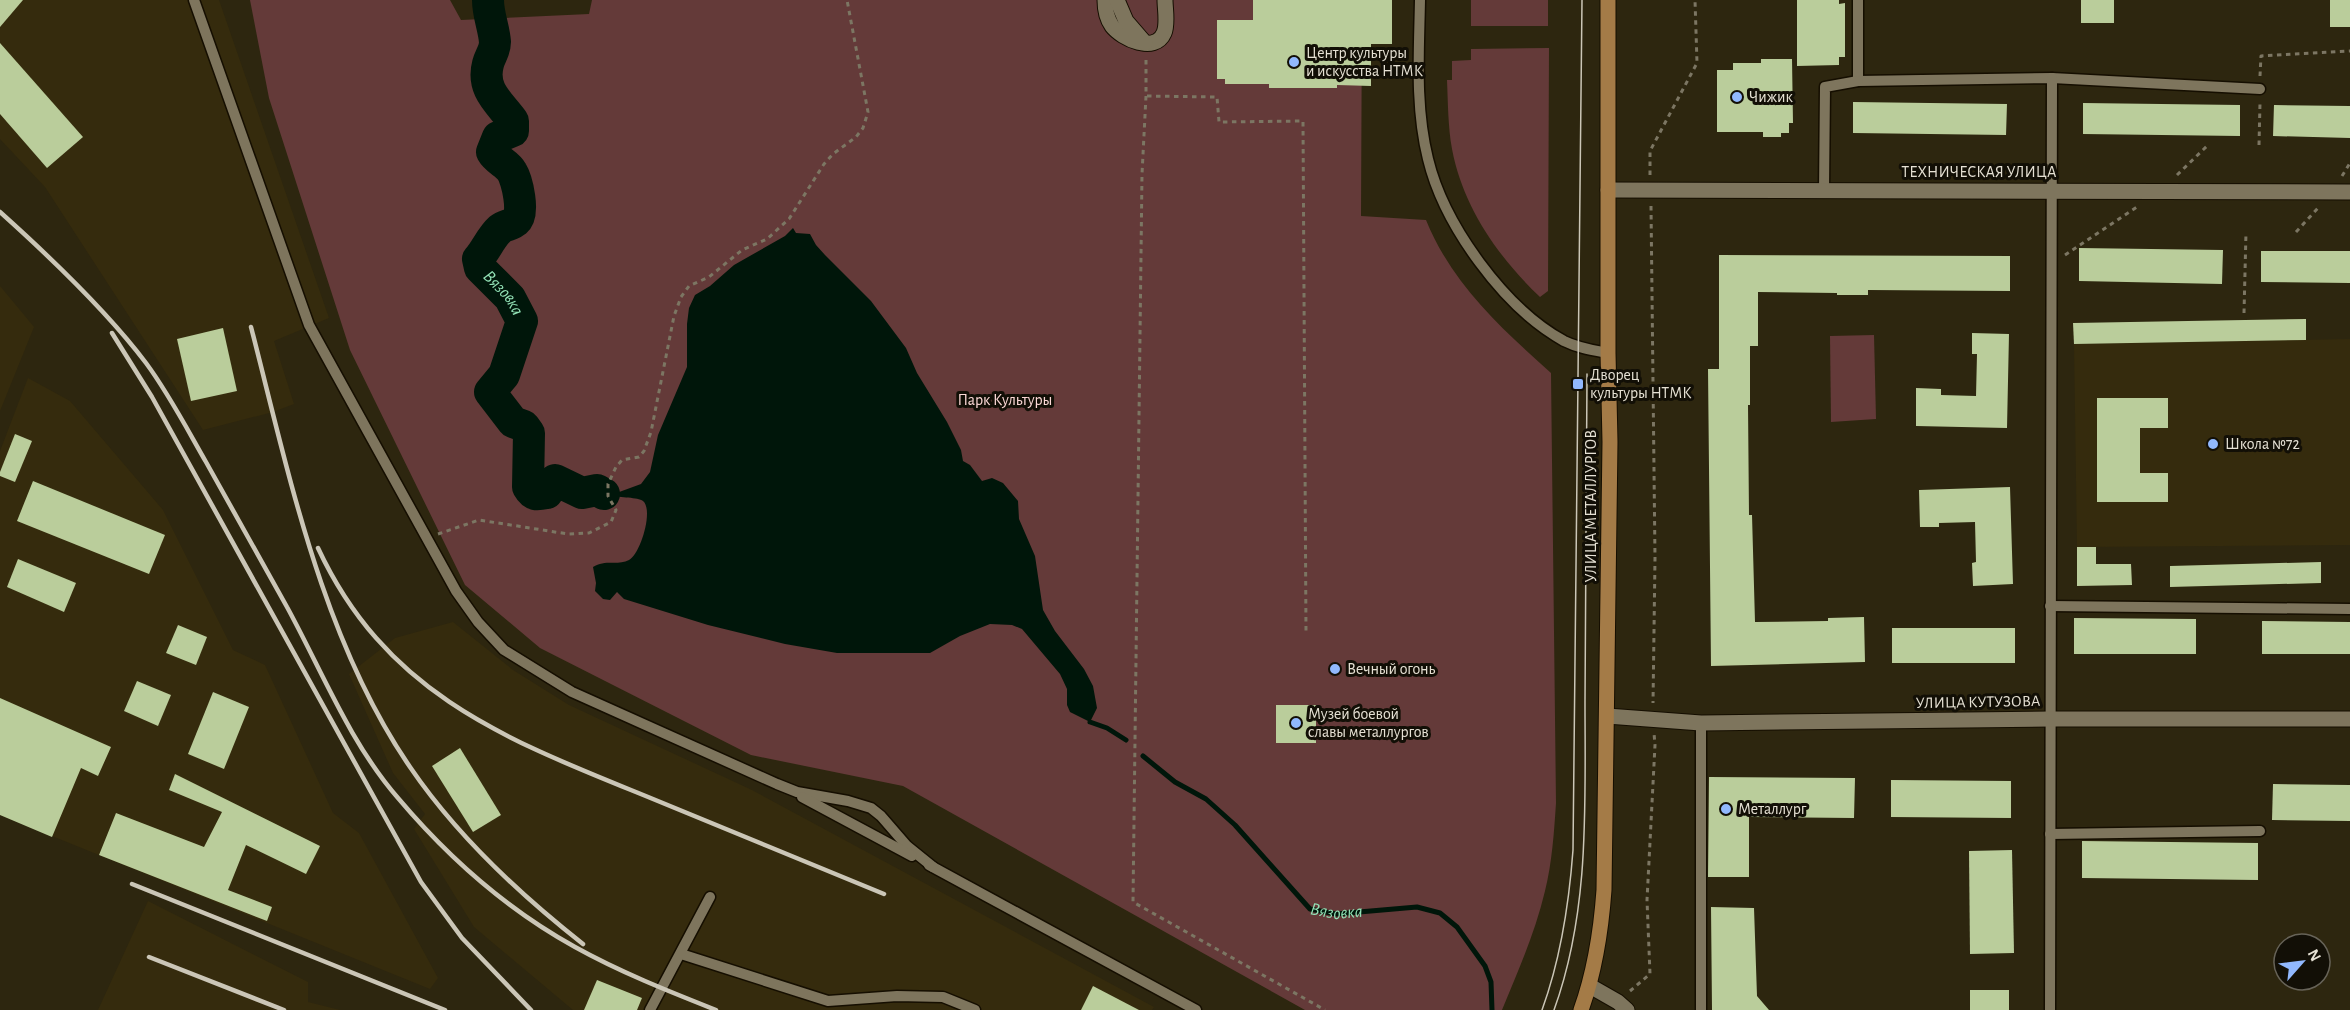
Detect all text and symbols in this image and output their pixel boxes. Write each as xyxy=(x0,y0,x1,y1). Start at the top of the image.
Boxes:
place label: Центр культуры и искусства НТМК xyxy=(1306,45,1423,80)
marker: Центр культуры и искусства НТМК xyxy=(1287,55,1301,69)
place label: Чижик xyxy=(1749,89,1793,105)
marker: Чижик xyxy=(1730,90,1744,104)
street label: ТЕХНИЧЕСКАЯ УЛИЦА xyxy=(1902,164,2057,180)
water label: Вязовка xyxy=(479,267,526,318)
place label: Дворец культуры НТМК xyxy=(1590,367,1692,402)
marker: Дворец культуры НТМК xyxy=(1571,377,1585,391)
park label: Парк Культуры xyxy=(958,392,1052,409)
street label: УЛИЦА МЕТАЛЛУРГОВ xyxy=(1583,430,1599,582)
place label: Школа №72 xyxy=(2225,436,2300,452)
marker: Школа №72 xyxy=(2206,437,2220,451)
place label: Вечный огонь xyxy=(1347,661,1435,677)
marker: Вечный огонь xyxy=(1328,662,1342,676)
street label: УЛИЦА КУТУЗОВА xyxy=(1916,693,2041,711)
place label: Музей боевой славы металлургов xyxy=(1308,706,1429,741)
marker: Музей боевой славы металлургов xyxy=(1289,716,1303,730)
place label: Металлург xyxy=(1738,801,1807,818)
marker: Металлург xyxy=(1719,802,1733,816)
water label: Вязовка xyxy=(1309,900,1363,923)
north arrow xyxy=(2272,932,2332,992)
text: N xyxy=(2305,947,2324,964)

